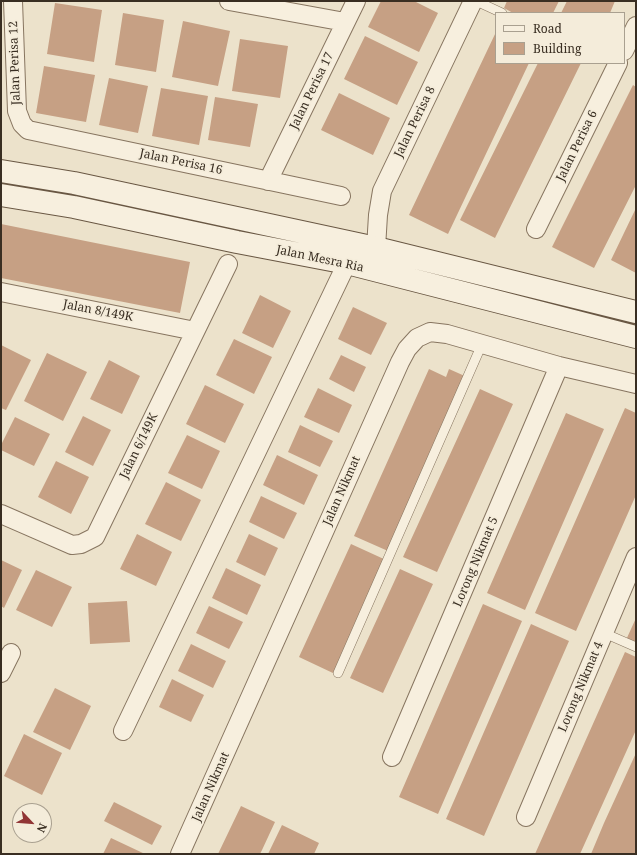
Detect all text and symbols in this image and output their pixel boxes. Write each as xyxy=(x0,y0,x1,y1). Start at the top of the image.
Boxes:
legend xyxy=(495,12,625,64)
text: Road xyxy=(533,20,562,37)
street label: Jalan Perisa 12 xyxy=(6,21,24,105)
text: Building xyxy=(533,40,581,57)
street label: Jalan Perisa 17 xyxy=(287,50,337,132)
street label: Jalan Perisa 8 xyxy=(392,84,438,160)
street label: Jalan Perisa 6 xyxy=(554,108,600,184)
street label: Jalan Perisa 16 xyxy=(138,146,224,178)
street label: Jalan Mesra Ria xyxy=(275,243,365,275)
street label: Jalan 8/149K xyxy=(62,297,134,325)
street label: Jalan 6/149K xyxy=(117,411,161,481)
street label: Jalan Nikmat xyxy=(320,454,364,528)
street label: Lorong Nikmat 5 xyxy=(451,515,501,609)
street label: Lorong Nikmat 4 xyxy=(556,640,606,734)
street label: Jalan Nikmat xyxy=(189,750,233,824)
north arrow xyxy=(12,803,52,843)
text: N xyxy=(34,821,51,835)

